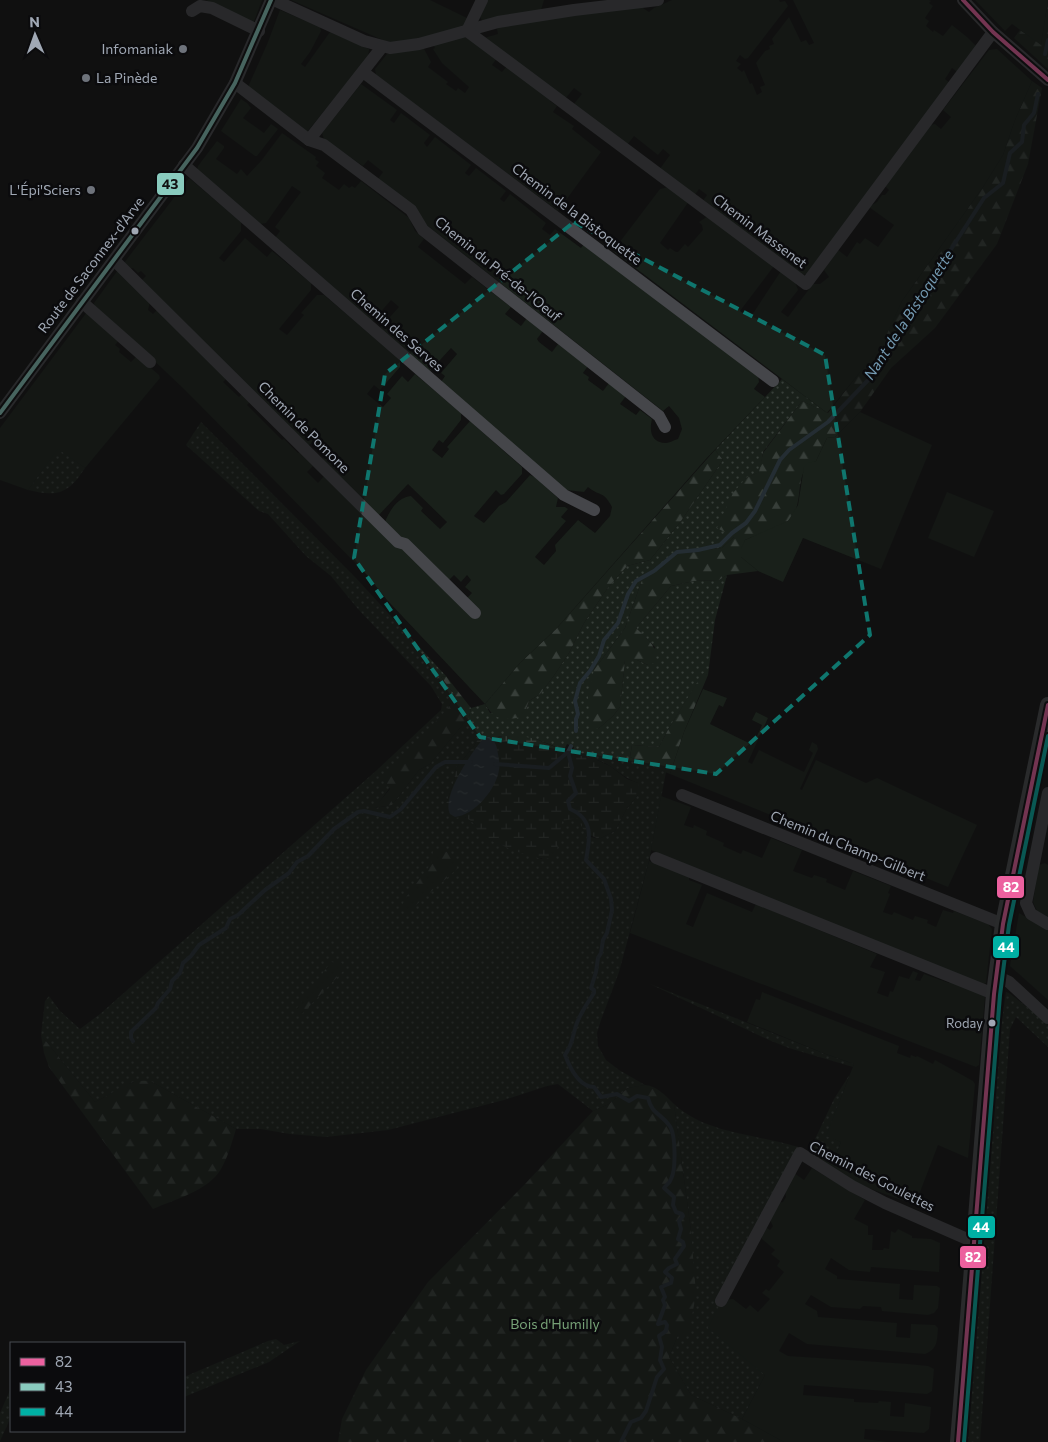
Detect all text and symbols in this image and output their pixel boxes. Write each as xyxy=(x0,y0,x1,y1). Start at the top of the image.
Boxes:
north arrow xyxy=(10,10,60,60)
text: N xyxy=(29,13,40,30)
place label: Infomaniak xyxy=(101,40,173,57)
marker: Infomaniak xyxy=(177,43,189,55)
place label: La Pinède xyxy=(96,69,157,86)
marker: La Pinède xyxy=(80,72,92,84)
street label: Chemin de la Bistoquette xyxy=(509,159,646,268)
line badge: 43 xyxy=(156,172,185,196)
text: 43 xyxy=(162,175,178,192)
place label: L'Épi'Sciers xyxy=(9,181,81,198)
marker: L'Épi'Sciers xyxy=(85,184,97,196)
street label: Chemin Massenet xyxy=(710,190,811,272)
street label: Route de Saconnex-d'Arve xyxy=(34,193,147,336)
street label: Chemin du Pré-de-l'Oeuf xyxy=(432,212,565,325)
unlabelled marker xyxy=(130,226,140,236)
water label: Nant de la Bistoquette xyxy=(859,246,957,383)
street label: Chemin des Serves xyxy=(347,285,447,375)
street label: Chemin de Pomone xyxy=(255,377,354,476)
street label: Chemin du Champ-Gilbert xyxy=(768,807,929,885)
line badge: 82 xyxy=(996,875,1025,899)
text: 82 xyxy=(1003,878,1019,895)
line badge: 44 xyxy=(992,935,1020,959)
text: 44 xyxy=(997,938,1015,955)
place label: Roday xyxy=(946,1015,983,1031)
marker: Roday xyxy=(987,1018,997,1028)
street label: Chemin des Goulettes xyxy=(807,1137,938,1215)
line badge: 44 xyxy=(967,1215,996,1239)
text: 44 xyxy=(972,1218,990,1235)
line badge: 82 xyxy=(959,1245,987,1269)
text: 82 xyxy=(965,1248,981,1265)
park label: Bois d'Humilly xyxy=(510,1315,600,1332)
legend xyxy=(10,1342,185,1432)
text: 82 xyxy=(55,1352,72,1370)
text: 43 xyxy=(55,1377,73,1395)
text: 44 xyxy=(55,1402,73,1420)

